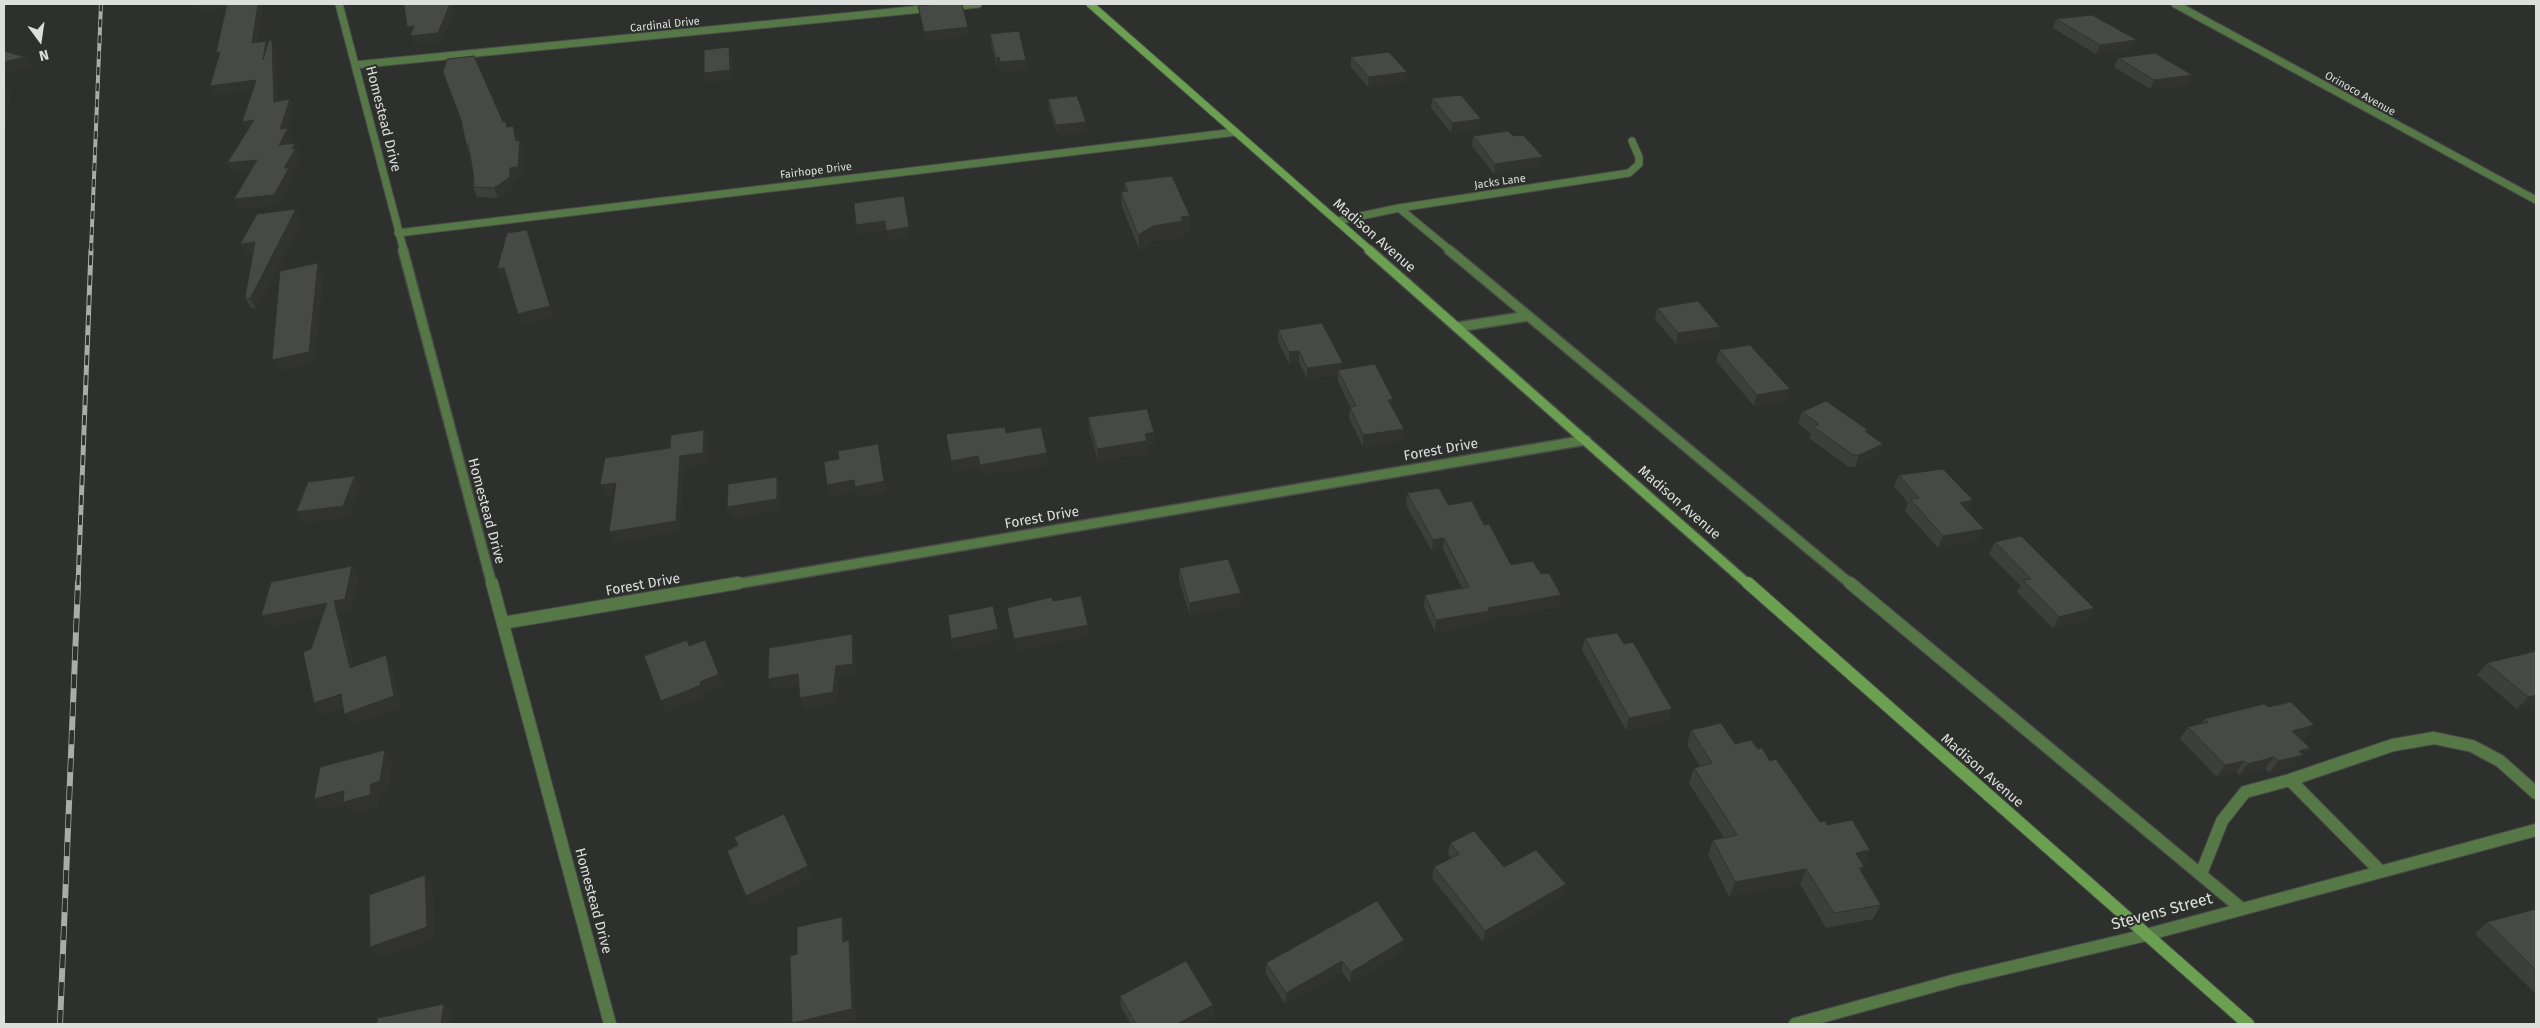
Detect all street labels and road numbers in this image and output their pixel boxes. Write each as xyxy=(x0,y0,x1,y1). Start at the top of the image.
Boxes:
street label: Cardinal Drive xyxy=(630,15,700,35)
street label: Homestead Drive xyxy=(362,64,404,174)
street label: Orinoco Avenue xyxy=(2322,69,2398,119)
street label: Fairhope Drive xyxy=(779,160,853,182)
street label: Jacks Lane xyxy=(1473,172,1527,192)
street label: Madison Avenue xyxy=(1329,196,1419,276)
street label: Forest Drive xyxy=(1402,435,1480,465)
street label: Homestead Drive xyxy=(464,456,508,566)
street label: Madison Avenue xyxy=(1634,463,1724,543)
street label: Forest Drive xyxy=(1003,503,1081,533)
street label: Forest Drive xyxy=(604,570,682,600)
street label: Madison Avenue xyxy=(1937,731,2027,811)
street label: Homestead Drive xyxy=(571,846,615,956)
street label: Stevens Street xyxy=(2109,889,2215,935)

